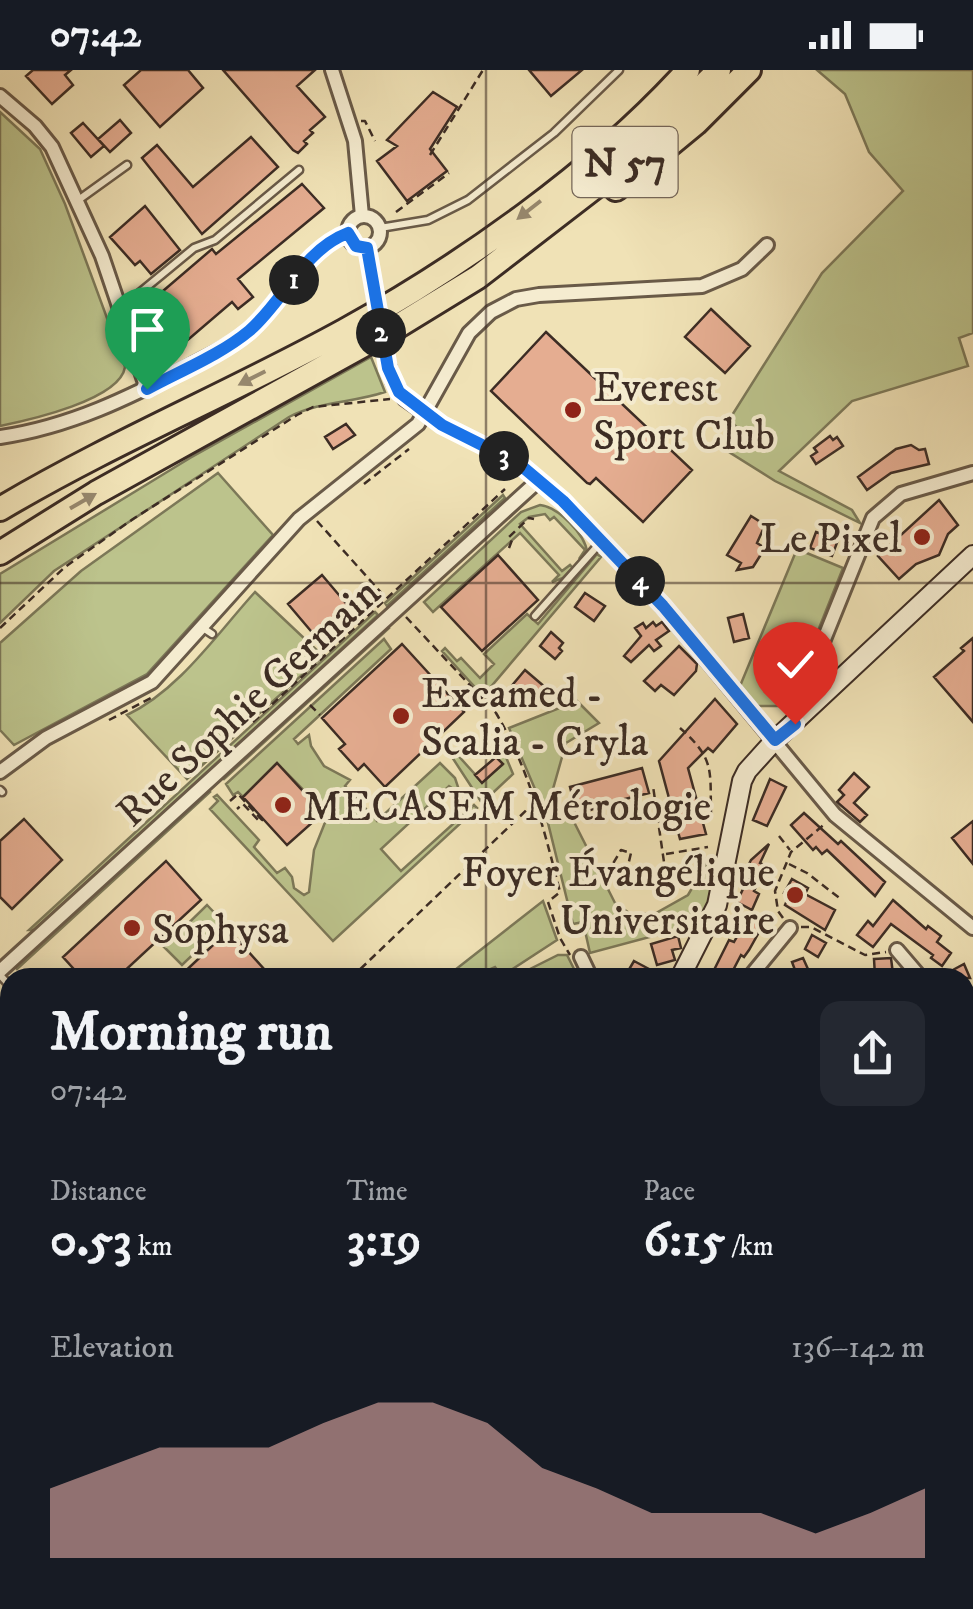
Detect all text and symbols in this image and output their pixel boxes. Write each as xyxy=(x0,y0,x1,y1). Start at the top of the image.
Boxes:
text: 07:42 xyxy=(50,11,141,59)
road number: N 57 xyxy=(572,127,678,197)
one-way arrow xyxy=(516,199,542,220)
pin: 1 xyxy=(269,255,319,305)
text: 1 xyxy=(289,262,299,297)
pin xyxy=(105,287,190,390)
icon: arrive xyxy=(120,302,175,357)
pin: 2 xyxy=(356,308,406,358)
text: 2 xyxy=(374,315,388,350)
place label: Everest Sport Club xyxy=(593,363,775,463)
one-way arrow xyxy=(237,369,266,386)
marker: Everest Sport Club xyxy=(562,399,584,421)
pin: 3 xyxy=(479,431,529,481)
text: 3 xyxy=(499,438,509,473)
one-way arrow xyxy=(69,493,97,511)
place label: Le Pixel xyxy=(760,514,902,566)
marker: Le Pixel xyxy=(911,526,933,548)
pin: 4 xyxy=(615,556,665,606)
text: 4 xyxy=(632,563,648,598)
street label: Rue Sophie Germain xyxy=(106,568,392,839)
pin xyxy=(753,622,838,725)
icon: check xyxy=(768,637,823,692)
place label: Excamed - Scalia - Cryla xyxy=(421,669,648,769)
marker: Excamed - Scalia - Cryla xyxy=(390,705,412,727)
place label: MECASEM Métrologie xyxy=(303,782,711,834)
marker: MECASEM Métrologie xyxy=(272,794,294,816)
place label: Foyer Évangélique Universitaire xyxy=(461,847,775,948)
marker: Foyer Évangélique Universitaire xyxy=(784,884,806,906)
place label: Sophysa xyxy=(152,905,289,957)
marker: Sophysa xyxy=(121,917,143,939)
text: Morning run xyxy=(50,999,332,1068)
button: share xyxy=(820,1001,925,1106)
text: 07:42 xyxy=(50,1071,127,1111)
text: Distance xyxy=(50,1174,146,1209)
text: Time xyxy=(347,1174,407,1209)
text: Pace xyxy=(643,1174,695,1209)
text: 0.53 xyxy=(50,1209,132,1272)
text: 3:19 xyxy=(347,1209,422,1272)
text: 6:15 xyxy=(643,1209,725,1272)
text: km xyxy=(132,1229,173,1264)
text: /km xyxy=(725,1229,774,1264)
text: Elevation xyxy=(50,1328,174,1368)
text: 136–142 m xyxy=(791,1328,925,1368)

